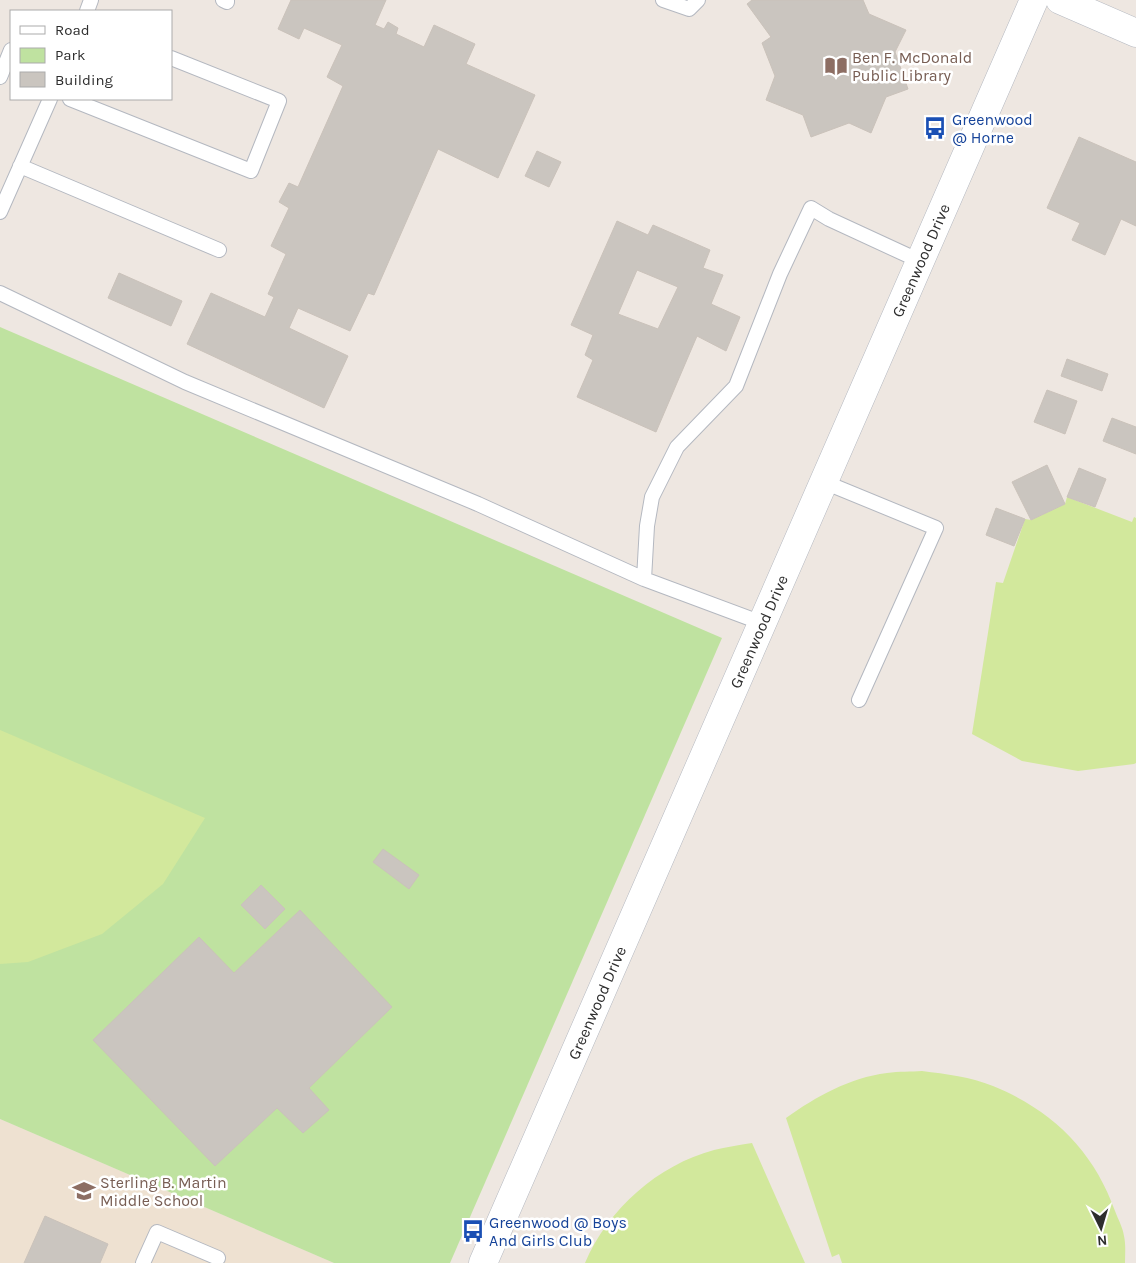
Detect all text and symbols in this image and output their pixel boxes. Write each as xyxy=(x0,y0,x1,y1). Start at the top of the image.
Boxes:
legend xyxy=(10,10,172,100)
text: Road xyxy=(55,21,90,39)
text: Park xyxy=(55,46,85,64)
place label: Ben F. McDonald Public Library xyxy=(852,48,972,85)
library icon: Ben F. McDonald Public Library xyxy=(823,53,849,79)
text: Building xyxy=(55,71,113,89)
place label: Greenwood @ Horne xyxy=(952,110,1033,147)
bus stop icon: Greenwood @ Horne xyxy=(922,115,948,141)
street label: Greenwood Drive xyxy=(888,201,954,320)
street label: Greenwood Drive xyxy=(726,572,792,691)
street label: Greenwood Drive xyxy=(564,943,630,1063)
place label: Sterling B. Martin Middle School xyxy=(100,1173,227,1210)
school or university icon: Sterling B. Martin Middle School xyxy=(71,1178,97,1204)
north arrow xyxy=(1076,1203,1126,1253)
place label: Greenwood @ Boys And Girls Club xyxy=(489,1213,627,1250)
bus stop icon: Greenwood @ Boys And Girls Club xyxy=(460,1218,486,1244)
text: N xyxy=(1096,1232,1108,1249)

